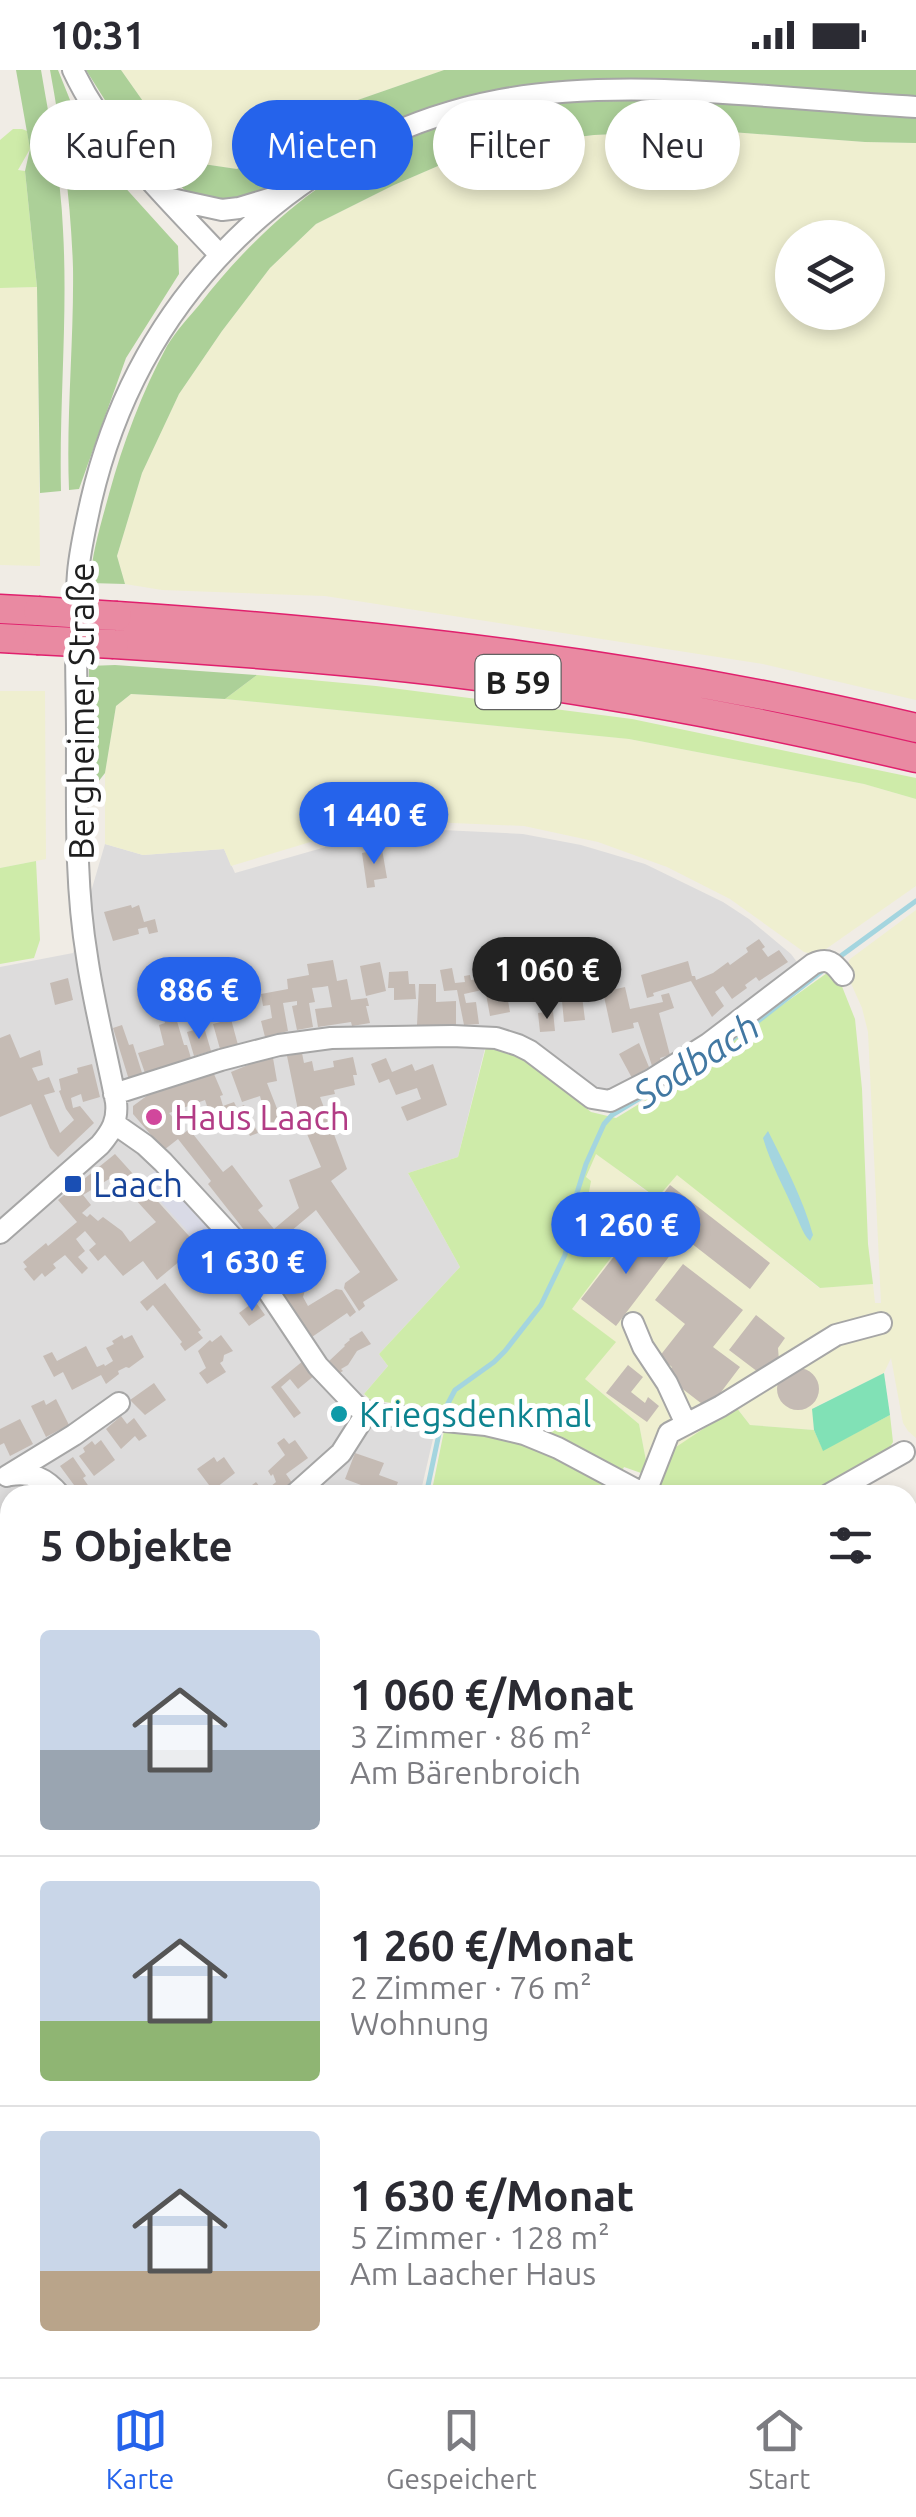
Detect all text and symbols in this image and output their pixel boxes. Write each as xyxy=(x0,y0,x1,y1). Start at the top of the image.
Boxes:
text: 10:31 xyxy=(50,14,145,56)
chip: Kaufen xyxy=(30,100,212,190)
chip: Mieten xyxy=(232,100,413,190)
chip: Filter xyxy=(433,100,585,190)
chip: Neu xyxy=(605,100,740,190)
map controls xyxy=(775,220,885,330)
button: layers xyxy=(775,220,885,330)
street label: Bergheimer Straße xyxy=(61,562,101,860)
road number: B 59 xyxy=(476,655,560,709)
pin: 1 440 € xyxy=(282,782,466,867)
text: 1 440 € xyxy=(321,796,427,832)
pin: 1 060 € xyxy=(455,937,639,1022)
text: 1 060 € xyxy=(494,951,600,987)
pin: 886 € xyxy=(129,957,269,1042)
text: 886 € xyxy=(159,971,239,1007)
water label: Sodbach xyxy=(625,1004,767,1117)
place label: Haus Laach xyxy=(174,1097,350,1137)
marker: Haus Laach xyxy=(143,1106,165,1128)
place label: Laach xyxy=(93,1164,183,1204)
marker: Laach xyxy=(62,1173,84,1195)
pin: 1 260 € xyxy=(534,1192,718,1277)
text: 1 260 € xyxy=(573,1206,679,1242)
pin: 1 630 € xyxy=(160,1229,344,1314)
text: 1 630 € xyxy=(199,1243,305,1279)
place label: Kriegsdenkmal xyxy=(359,1394,592,1434)
marker: Kriegsdenkmal xyxy=(328,1403,350,1425)
icon: filters xyxy=(823,1518,878,1573)
text: 5 Objekte xyxy=(40,1522,233,1569)
icon: home xyxy=(120,1670,240,1790)
text: 1 060 €/Monat xyxy=(350,1671,634,1718)
text: 3 Zimmer · 86 m² xyxy=(350,1718,592,1754)
text: Am Bärenbroich xyxy=(350,1754,581,1790)
icon: home xyxy=(120,1921,240,2041)
text: 1 260 €/Monat xyxy=(350,1922,634,1969)
text: 2 Zimmer · 76 m² xyxy=(350,1969,592,2005)
text: Wohnung xyxy=(350,2005,489,2041)
icon: home xyxy=(120,2171,240,2291)
text: 1 630 €/Monat xyxy=(350,2172,634,2219)
text: 5 Zimmer · 128 m² xyxy=(350,2219,610,2255)
text: Am Laacher Haus xyxy=(350,2255,596,2291)
tab: Karte xyxy=(106,2403,174,2494)
tab: Gespeichert xyxy=(386,2403,537,2494)
tab: Start xyxy=(749,2403,810,2494)

